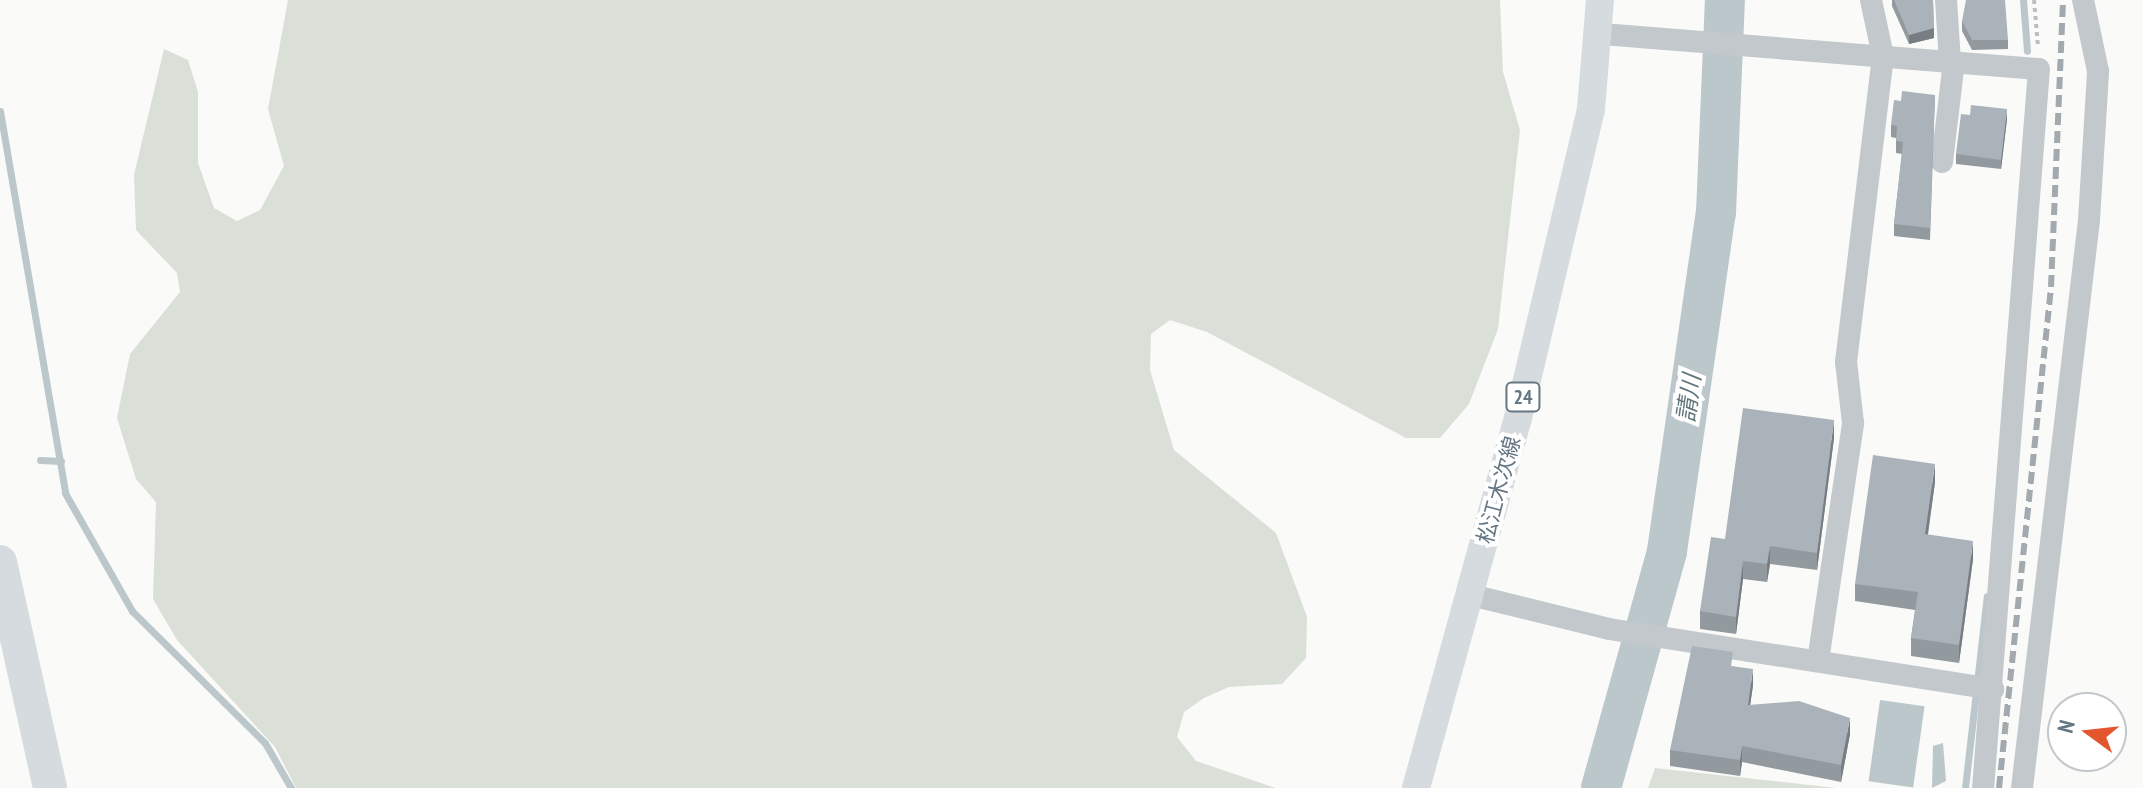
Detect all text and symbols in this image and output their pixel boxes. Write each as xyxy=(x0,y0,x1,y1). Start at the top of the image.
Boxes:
water label: 請川 xyxy=(1671,372,1707,424)
road number: 24 xyxy=(1505,381,1541,413)
street label: 松江木次線 xyxy=(1472,433,1526,547)
north arrow xyxy=(2047,692,2127,772)
text: N xyxy=(2051,717,2081,736)

